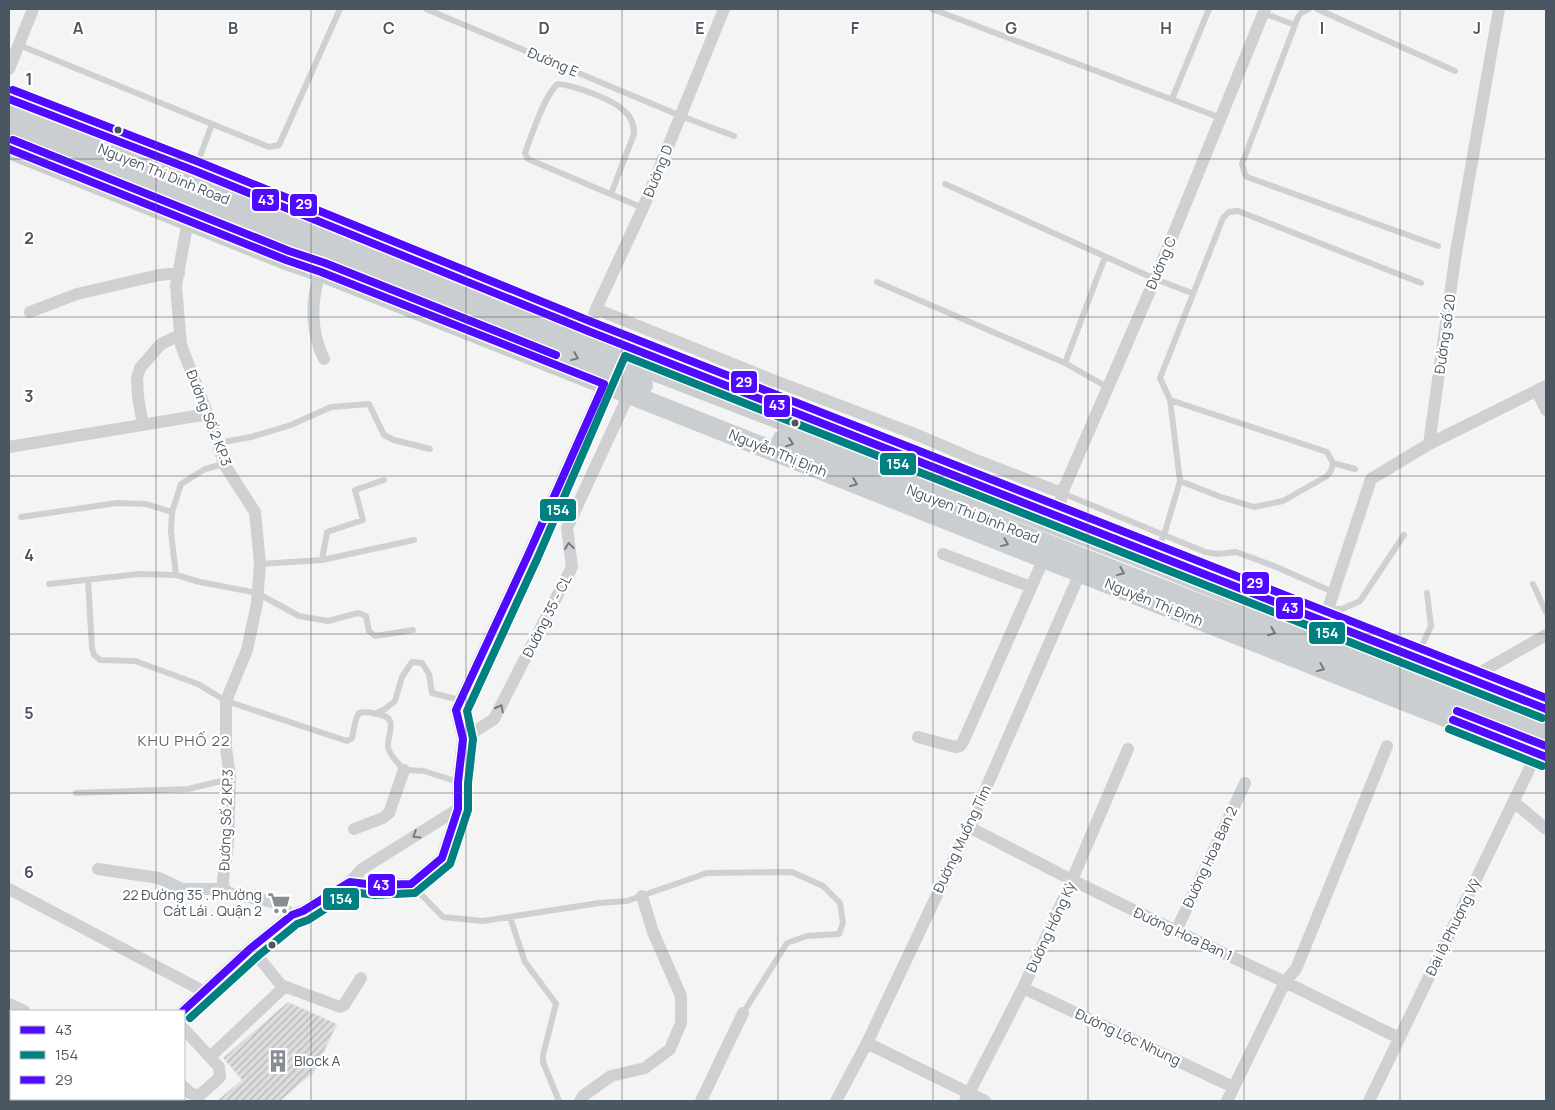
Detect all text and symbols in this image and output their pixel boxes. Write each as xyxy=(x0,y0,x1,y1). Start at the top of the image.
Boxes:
text: A xyxy=(73,17,84,39)
text: B xyxy=(228,17,238,39)
text: C xyxy=(383,17,395,39)
text: D xyxy=(538,17,550,39)
text: E xyxy=(695,17,705,39)
text: F xyxy=(851,17,860,39)
text: G xyxy=(1005,17,1017,39)
text: H xyxy=(1160,17,1172,39)
text: I xyxy=(1320,17,1324,39)
text: J xyxy=(1473,17,1481,39)
street label: Đường E xyxy=(525,42,582,81)
text: 1 xyxy=(25,68,33,90)
unlabelled marker xyxy=(113,125,123,135)
street label: Nguyen Thi Dinh Road xyxy=(96,138,233,209)
street label: Đường D xyxy=(638,142,677,200)
line badge: 43 xyxy=(251,188,280,212)
text: 43 xyxy=(258,190,274,209)
line badge: 29 xyxy=(289,193,318,217)
text: 29 xyxy=(295,194,313,213)
text: 2 xyxy=(24,227,34,249)
street label: Đường C xyxy=(1141,234,1180,292)
street label: Đường số 20 xyxy=(1429,293,1460,375)
one-way arrow xyxy=(570,351,578,361)
street label: Đường Số 2 KP.3 xyxy=(182,367,237,469)
line badge: 29 xyxy=(730,370,758,394)
text: 29 xyxy=(735,372,753,391)
text: 3 xyxy=(24,385,34,407)
line badge: 43 xyxy=(763,394,791,418)
text: 43 xyxy=(769,395,785,414)
unlabelled marker xyxy=(790,418,800,428)
street label: Nguyễn Thị Định xyxy=(726,424,830,481)
one-way arrow xyxy=(786,437,794,447)
line badge: 154 xyxy=(879,452,917,476)
text: 154 xyxy=(887,454,909,473)
one-way arrow xyxy=(849,477,857,487)
street label: Nguyen Thi Dinh Road xyxy=(904,480,1042,548)
line badge: 154 xyxy=(539,498,577,522)
text: 154 xyxy=(547,500,569,519)
one-way arrow xyxy=(1000,537,1009,547)
one-way arrow xyxy=(565,541,575,550)
text: 4 xyxy=(24,544,34,566)
one-way arrow xyxy=(1116,566,1125,577)
street label: Đường 35 - CL xyxy=(518,571,575,660)
line badge: 29 xyxy=(1241,571,1270,595)
street label: Nguyễn Thị Định xyxy=(1102,573,1206,630)
text: 29 xyxy=(1246,573,1264,592)
line badge: 43 xyxy=(1275,596,1304,620)
text: 43 xyxy=(1282,598,1298,617)
line badge: 154 xyxy=(1308,621,1346,645)
text: 154 xyxy=(1316,623,1338,642)
one-way arrow xyxy=(1267,626,1276,636)
one-way arrow xyxy=(1316,662,1325,672)
text: 5 xyxy=(24,702,34,724)
one-way arrow xyxy=(494,704,504,713)
district label: KHU PHỐ 22 xyxy=(138,730,230,751)
street label: Đường Số 2 KP.3 xyxy=(214,769,237,871)
street label: Đường Muồng Tím xyxy=(928,782,995,896)
street label: Đường Hoa Ban 2 xyxy=(1178,803,1241,910)
one-way arrow xyxy=(413,828,422,838)
text: 6 xyxy=(24,861,34,883)
line badge: 43 xyxy=(367,873,396,897)
street label: Đại lộ Phượng Vỹ xyxy=(1421,874,1485,979)
text: 43 xyxy=(373,875,389,894)
street label: Đường Hồng Kỳ xyxy=(1021,878,1080,975)
place label: 22 Đường 35 . Phường Cát Lái . Quận 2 xyxy=(122,885,262,920)
line badge: 154 xyxy=(322,887,360,911)
text: 154 xyxy=(330,889,352,908)
supermarket icon: 22 Đường 35 . Phường Cát Lái . Quận 2 xyxy=(266,890,292,916)
street label: Đường Hoa Ban 1 xyxy=(1131,902,1236,965)
unlabelled marker xyxy=(267,940,277,950)
street label: Đường Lộc Nhung xyxy=(1072,1004,1184,1069)
legend xyxy=(10,1010,185,1100)
text: 43 xyxy=(55,1019,72,1040)
text: 154 xyxy=(55,1044,79,1065)
building icon: Block A xyxy=(265,1048,291,1074)
place label: Block A xyxy=(294,1051,341,1070)
text: 29 xyxy=(55,1069,73,1090)

